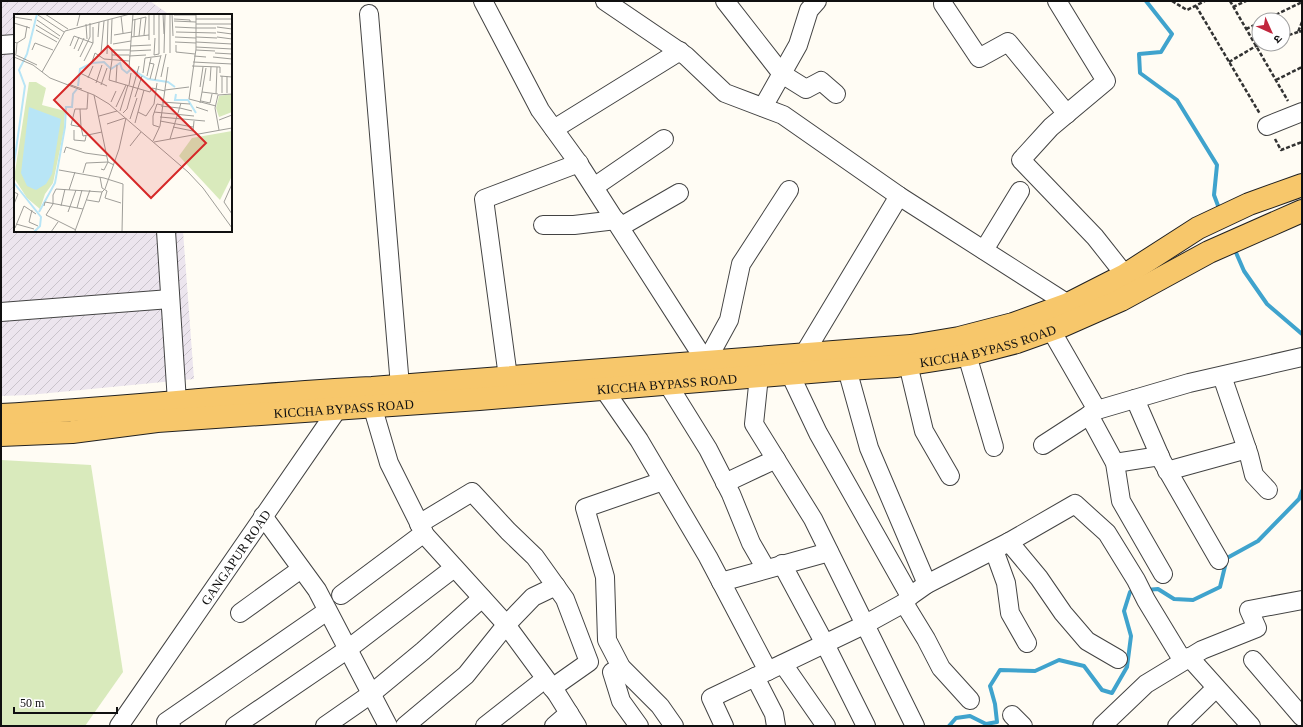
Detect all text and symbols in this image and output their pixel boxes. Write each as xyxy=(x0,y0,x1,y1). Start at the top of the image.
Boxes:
north arrow xyxy=(1251,12,1291,52)
inset map xyxy=(14,14,232,232)
text: उ xyxy=(1271,33,1285,46)
street label: KICCHA BYPASS ROAD xyxy=(918,321,1058,370)
street label: KICCHA BYPASS ROAD xyxy=(596,371,737,397)
street label: KICCHA BYPASS ROAD xyxy=(273,396,414,421)
street label: GANGAPUR ROAD xyxy=(197,507,274,608)
scale bar xyxy=(14,689,117,715)
text: 50 m xyxy=(20,696,45,710)

